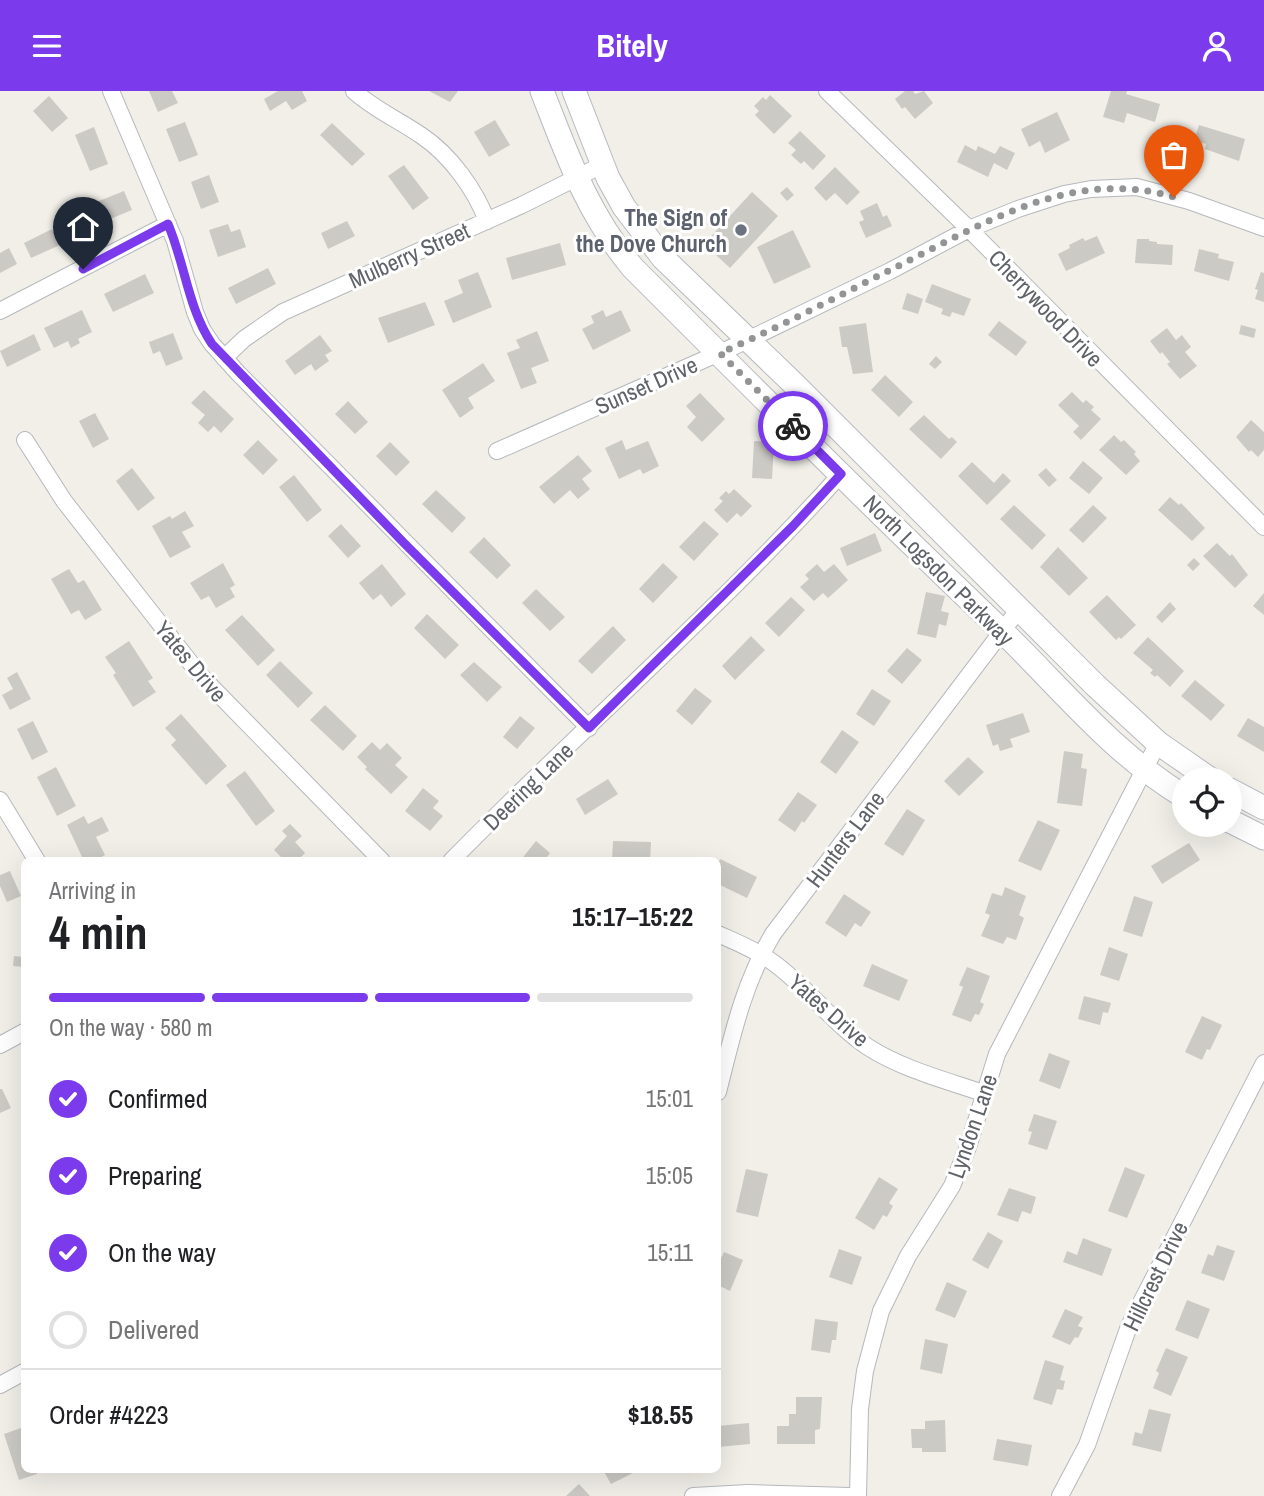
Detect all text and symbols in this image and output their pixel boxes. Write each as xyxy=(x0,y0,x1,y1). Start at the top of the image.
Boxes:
text: Bitely xyxy=(596,24,668,67)
icon: menu xyxy=(28,27,66,65)
icon: person xyxy=(1198,27,1236,65)
pin xyxy=(1144,125,1204,197)
icon: bag xyxy=(1155,136,1193,174)
pin xyxy=(53,197,113,269)
place label: The Sign of the Dove Church xyxy=(576,202,728,259)
icon: home xyxy=(64,208,102,246)
street label: Mulberry Street xyxy=(344,215,474,295)
marker: The Sign of the Dove Church xyxy=(733,222,749,238)
street label: Cherrywood Drive xyxy=(982,243,1110,373)
street label: Sunset Drive xyxy=(590,349,702,421)
courier xyxy=(758,391,828,461)
icon: bike xyxy=(774,407,812,445)
street label: North Logsdon Parkway xyxy=(857,488,1022,653)
street label: Yates Drive xyxy=(148,614,234,708)
street label: Deering Lane xyxy=(476,735,580,837)
map controls xyxy=(1172,767,1242,837)
button: locate xyxy=(1172,767,1242,837)
street label: Hunters Lane xyxy=(799,784,891,894)
text: Arriving in xyxy=(49,875,136,906)
text: 15:17–15:22 xyxy=(572,899,693,934)
text: 4 min xyxy=(49,901,148,963)
street label: Yates Drive xyxy=(782,966,876,1054)
text: On the way · 580 m xyxy=(49,1012,213,1043)
street label: Lyndon Lane xyxy=(940,1070,1004,1182)
icon: check xyxy=(49,1080,87,1118)
text: Confirmed xyxy=(108,1081,208,1116)
text: 15:01 xyxy=(646,1083,693,1114)
icon: check xyxy=(49,1157,87,1195)
text: Preparing xyxy=(108,1158,202,1193)
text: 15:05 xyxy=(646,1160,693,1191)
street label: Hillcrest Drive xyxy=(1115,1216,1195,1336)
icon: check xyxy=(49,1234,87,1272)
text: On the way xyxy=(108,1235,216,1270)
text: 15:11 xyxy=(647,1237,693,1268)
text: Delivered xyxy=(108,1312,199,1347)
text: Order #4223 xyxy=(49,1397,169,1432)
text: $18.55 xyxy=(628,1397,693,1432)

